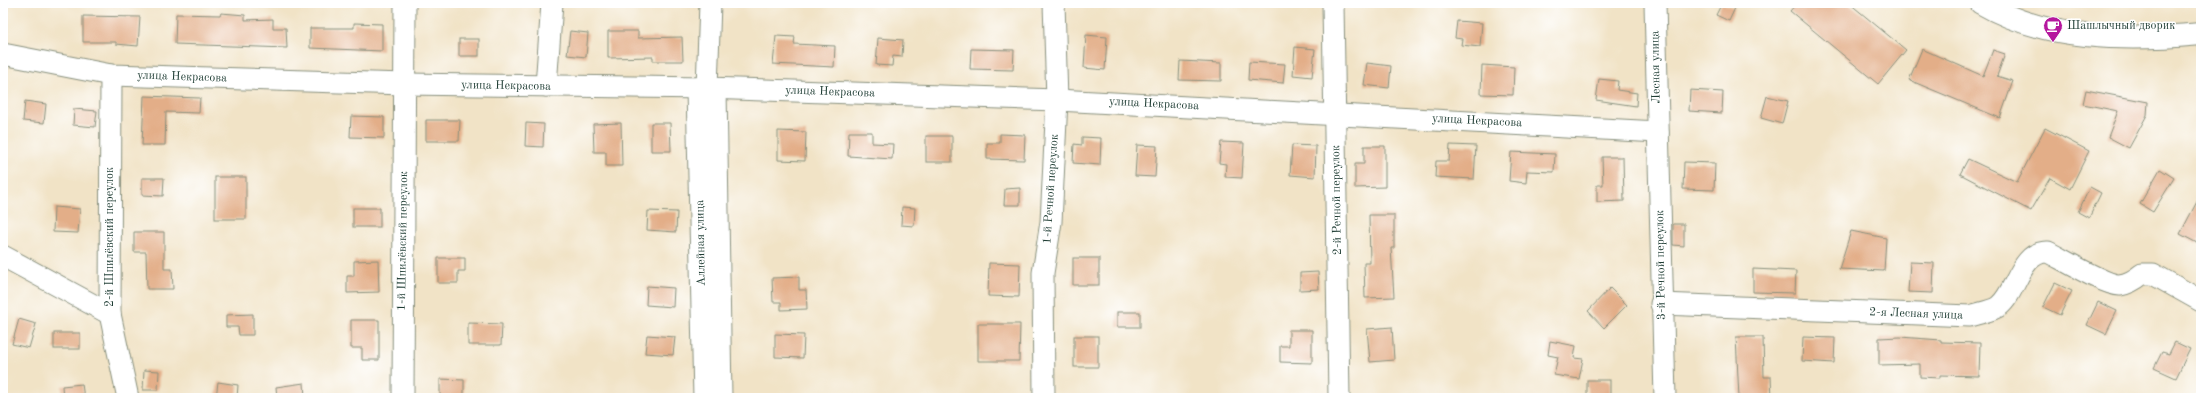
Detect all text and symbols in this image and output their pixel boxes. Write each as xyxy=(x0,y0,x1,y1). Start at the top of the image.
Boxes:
cafe icon: Шашлычный дворик xyxy=(2042,15,2064,43)
place label: Шашлычный дворик xyxy=(2067,20,2175,32)
street label: Лесная улица xyxy=(1649,30,1663,104)
street label: улица Некрасова xyxy=(137,69,227,85)
street label: улица Некрасова xyxy=(461,79,551,93)
street label: улица Некрасова xyxy=(785,84,875,100)
street label: улица Некрасова xyxy=(1109,96,1199,112)
street label: улица Некрасова xyxy=(1432,113,1522,129)
street label: 1-й Речной переулок xyxy=(1041,134,1061,244)
street label: 2-й Речной переулок xyxy=(1330,145,1344,255)
street label: 2-й Шпилёвский переулок xyxy=(104,167,116,307)
street label: 1-й Шпилёвский переулок xyxy=(396,171,410,311)
street label: Аллейная улица xyxy=(694,200,708,286)
street label: 3-й Речной переулок xyxy=(1654,210,1668,320)
street label: 2-я Лесная улица xyxy=(1869,306,1963,322)

